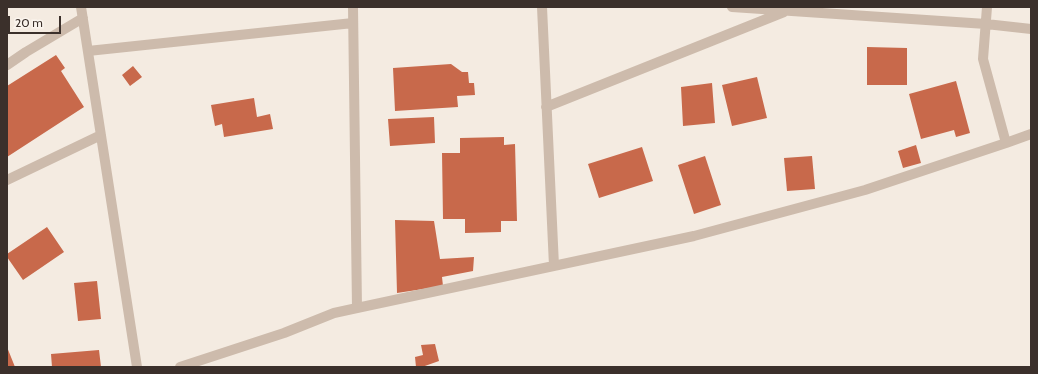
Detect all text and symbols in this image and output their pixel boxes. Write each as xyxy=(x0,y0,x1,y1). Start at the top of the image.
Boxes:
scale bar xyxy=(10,8,63,34)
text: 20 m xyxy=(15,15,43,30)

